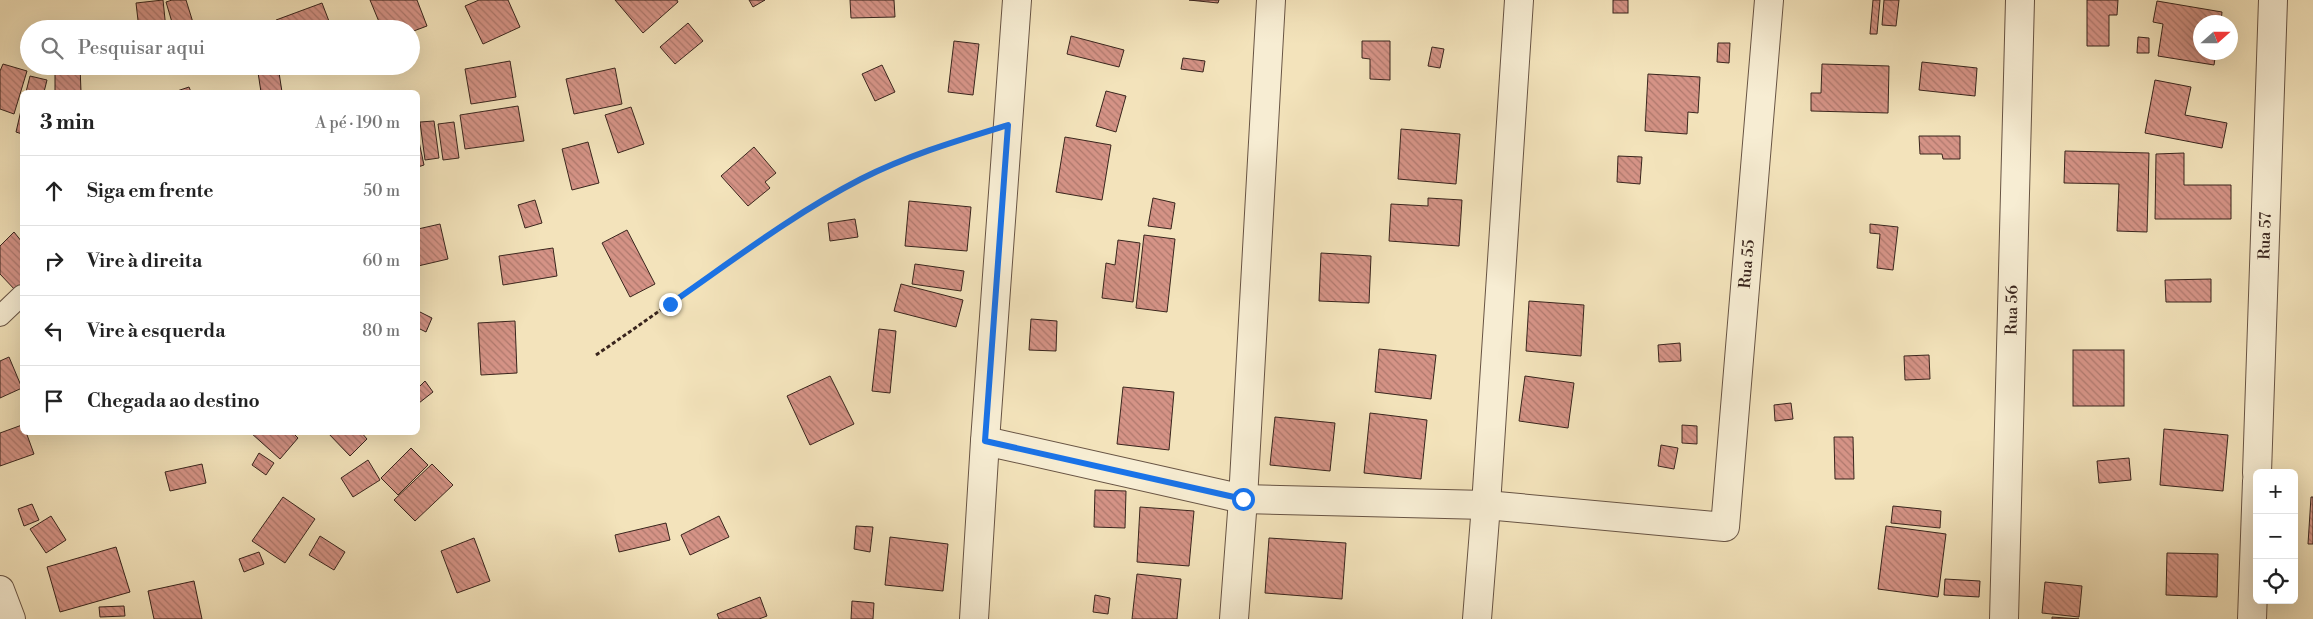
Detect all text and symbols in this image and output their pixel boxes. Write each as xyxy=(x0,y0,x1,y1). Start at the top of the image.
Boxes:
north arrow xyxy=(2193,15,2238,60)
search box xyxy=(20,20,420,75)
icon: search xyxy=(38,34,66,62)
text: Pesquisar aqui xyxy=(78,36,205,60)
text: 3 min xyxy=(40,110,95,136)
text: A pé · 190 m xyxy=(315,113,400,133)
icon: ahead xyxy=(40,177,68,205)
text: Siga em frente xyxy=(87,179,214,203)
text: 50 m xyxy=(363,181,400,201)
street label: Rua 57 xyxy=(2254,212,2276,260)
street label: Rua 55 xyxy=(1735,238,1759,289)
icon: right xyxy=(40,247,68,275)
text: Vire à direita xyxy=(87,249,202,273)
text: 60 m xyxy=(362,251,400,271)
street label: Rua 56 xyxy=(2002,284,2022,335)
route end xyxy=(659,293,682,316)
icon: left xyxy=(40,317,68,345)
text: Vire à esquerda xyxy=(87,319,226,343)
text: 80 m xyxy=(362,321,400,341)
icon: arrive xyxy=(40,387,68,415)
text: Chegada ao destino xyxy=(87,389,260,413)
map controls xyxy=(2253,469,2298,604)
button: + xyxy=(2253,469,2298,514)
route start xyxy=(1232,488,1255,511)
button: − xyxy=(2253,514,2298,559)
button: locate xyxy=(2253,559,2298,604)

